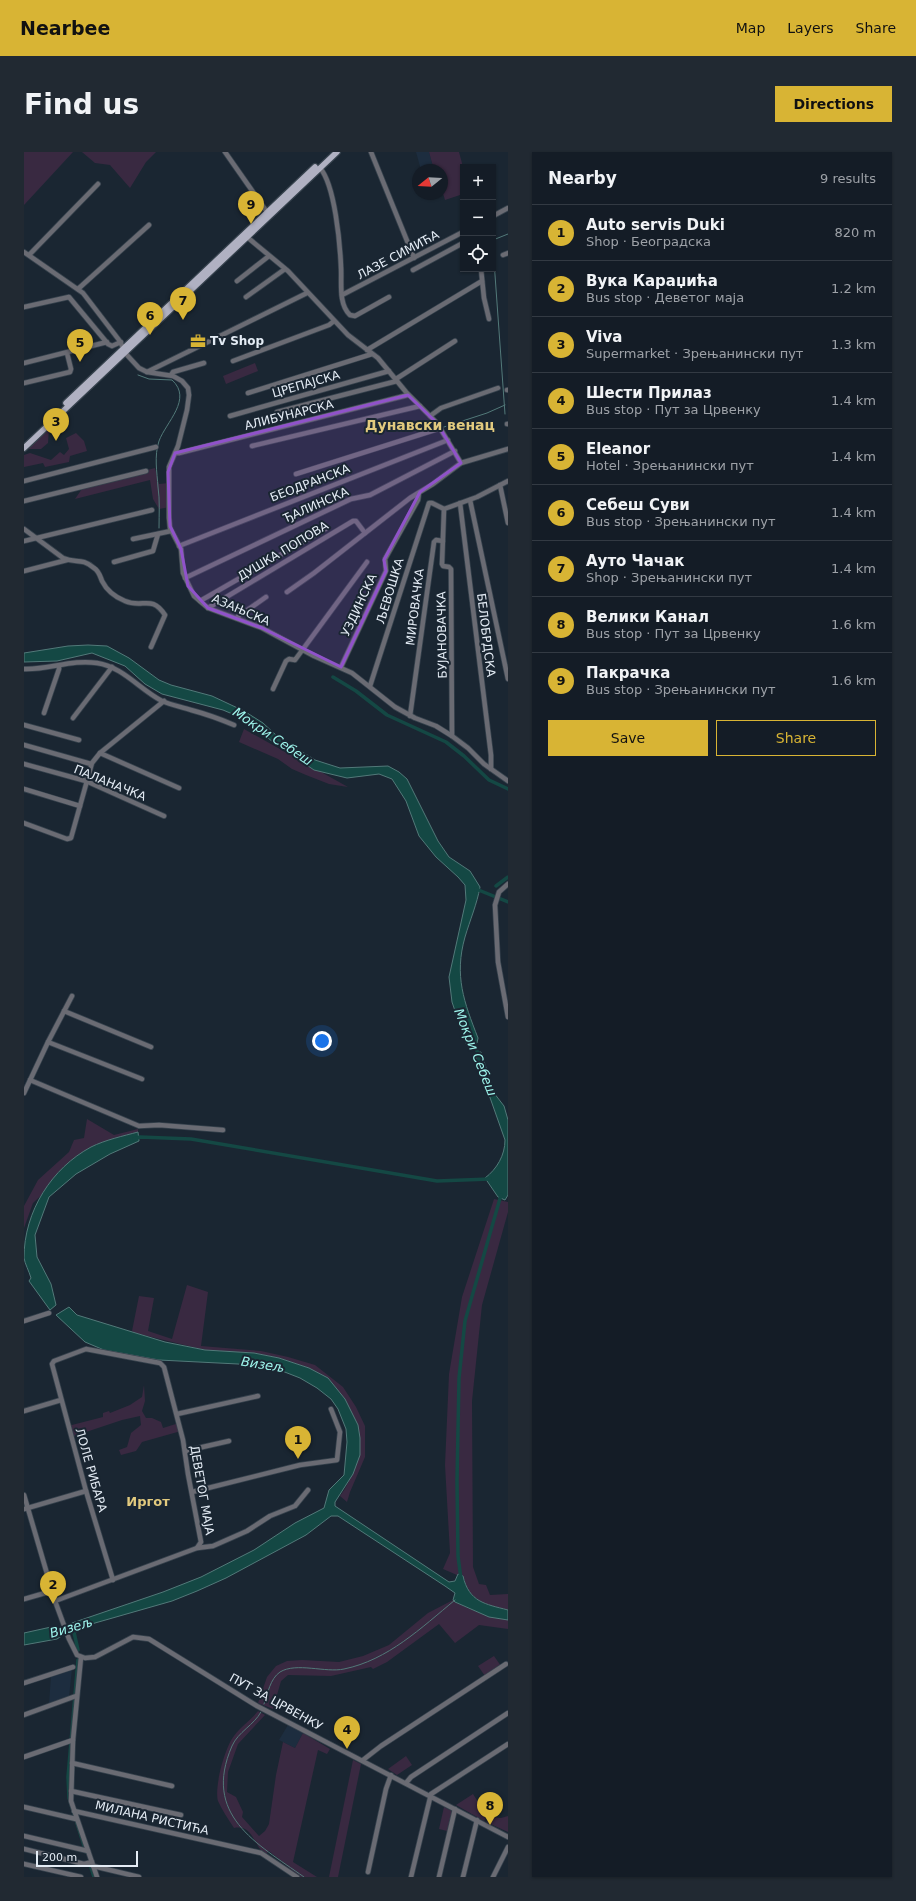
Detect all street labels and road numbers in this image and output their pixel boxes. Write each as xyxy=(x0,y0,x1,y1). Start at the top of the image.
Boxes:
street label: ЛАЗЕ СИМИЋА xyxy=(355,227,442,282)
street label: ЦРЕПАЈСКА xyxy=(270,367,342,400)
street label: АЛИБУНАРСКА xyxy=(243,397,336,433)
street label: БЕОДРАНСКА xyxy=(268,461,353,505)
street label: ЂАЛИНСКА xyxy=(280,484,351,526)
street label: ДУШКА ПОПОВА xyxy=(235,518,332,584)
street label: ЉЕВОШКА xyxy=(373,556,407,626)
street label: МИРОВАЧКА xyxy=(403,567,427,646)
street label: УЗДИНСКА xyxy=(338,571,380,639)
street label: АЗАЊСКА xyxy=(210,591,273,629)
street label: БУЈАНОВАЧКА xyxy=(434,591,450,679)
street label: БЕЛОБРДСКА xyxy=(474,592,498,678)
street label: ПАЛАНАЧКА xyxy=(72,762,149,804)
street label: ЛОЛЕ РИБАРА xyxy=(72,1426,110,1514)
street label: ДЕВЕТОГ МАЈА xyxy=(187,1444,217,1537)
street label: ПУТ ЗА ЦРВЕНКУ xyxy=(227,1671,326,1734)
street label: МИЛАНА РИСТИЋА xyxy=(94,1798,211,1838)

